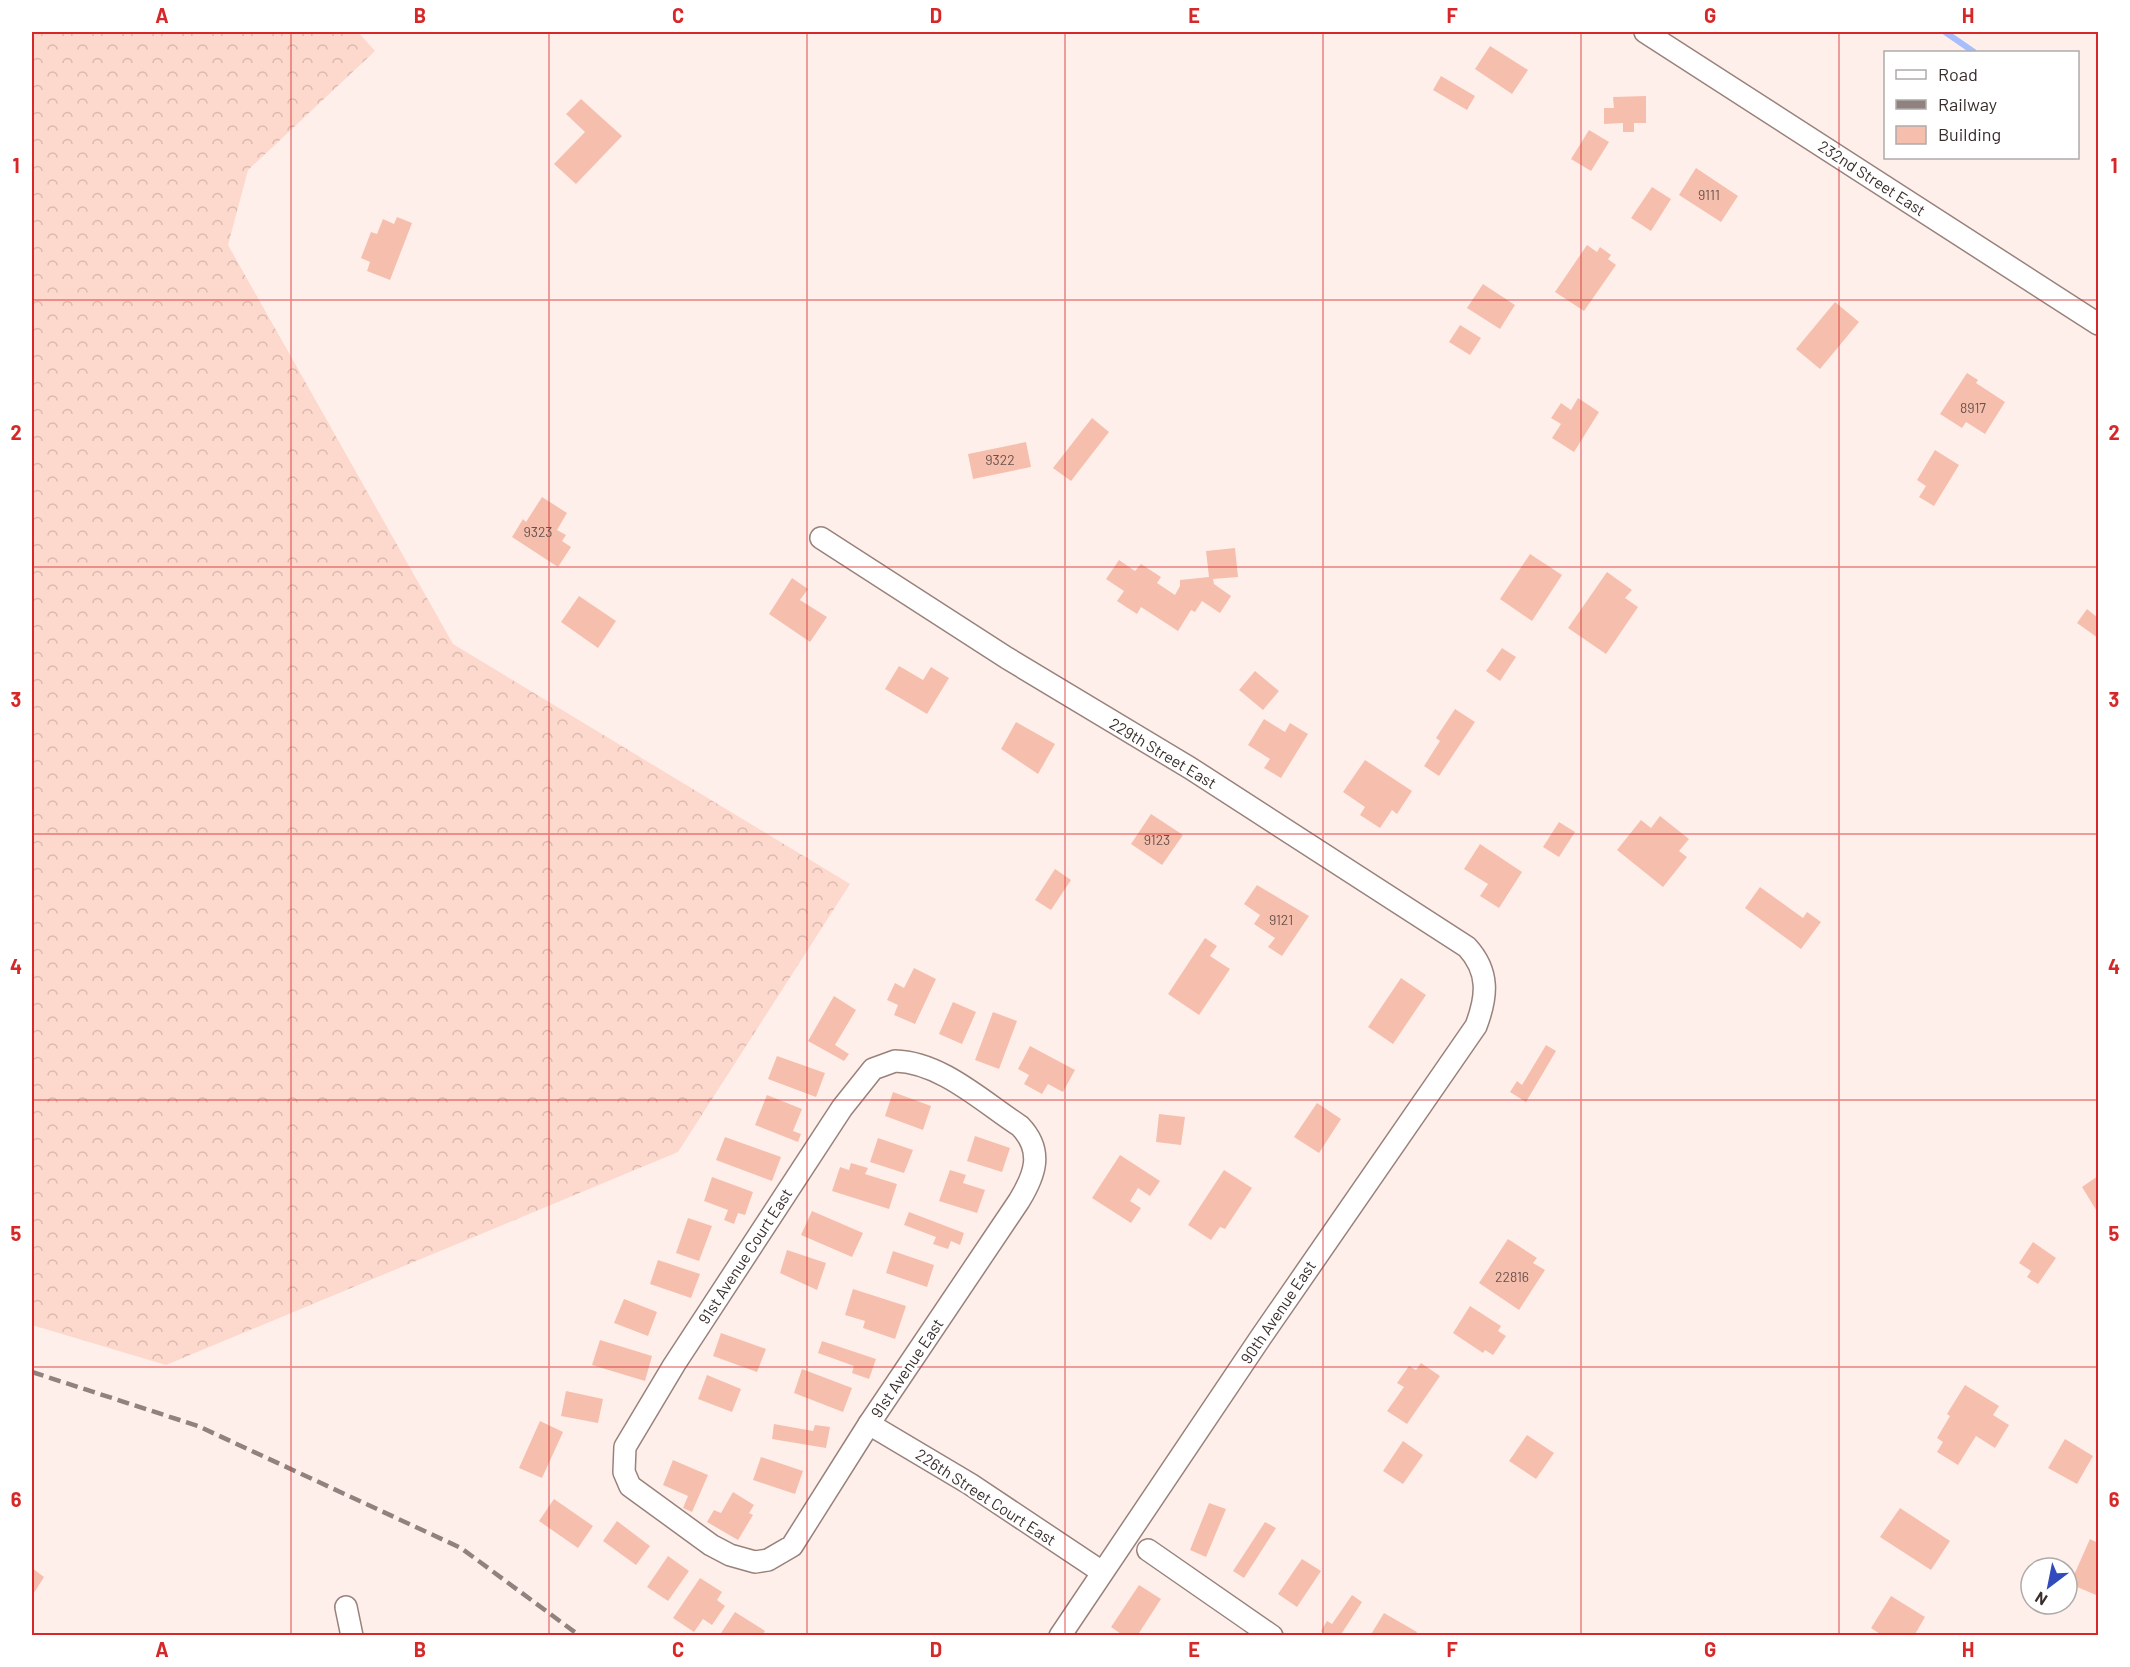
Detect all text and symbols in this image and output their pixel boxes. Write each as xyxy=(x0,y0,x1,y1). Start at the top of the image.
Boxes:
text: A xyxy=(155,3,169,27)
text: B xyxy=(414,3,426,27)
text: C xyxy=(672,3,684,27)
text: D xyxy=(930,3,942,27)
text: E xyxy=(1188,3,1200,27)
text: F xyxy=(1446,3,1458,27)
text: G xyxy=(1704,3,1716,27)
text: H xyxy=(1962,3,1974,27)
legend xyxy=(1884,51,2079,159)
text: Road xyxy=(1938,63,1978,85)
text: Railway xyxy=(1938,93,1997,115)
text: Building xyxy=(1938,123,2001,145)
street label: 232nd Street East xyxy=(1815,136,1929,219)
text: 1 xyxy=(12,153,20,177)
text: 1 xyxy=(2110,153,2118,177)
house number: 9111 xyxy=(1698,186,1720,203)
house number: 8917 xyxy=(1960,399,1986,416)
text: 2 xyxy=(10,420,22,444)
text: 2 xyxy=(2108,420,2120,444)
house number: 9322 xyxy=(985,451,1015,468)
house number: 9323 xyxy=(523,523,553,540)
text: 3 xyxy=(11,687,21,711)
text: 3 xyxy=(2109,687,2119,711)
street label: 229th Street East xyxy=(1106,713,1220,792)
house number: 9123 xyxy=(1144,831,1170,848)
house number: 9121 xyxy=(1269,911,1293,928)
text: 4 xyxy=(10,954,22,978)
text: 4 xyxy=(2108,954,2120,978)
street label: 91st Avenue Court East xyxy=(694,1184,796,1327)
text: 5 xyxy=(11,1221,22,1245)
text: 5 xyxy=(2109,1221,2120,1245)
street label: 90th Avenue East xyxy=(1236,1256,1319,1367)
house number: 22816 xyxy=(1495,1268,1529,1285)
street label: 91st Avenue East xyxy=(866,1314,947,1421)
street label: 226th Street Court East xyxy=(913,1444,1060,1549)
text: 6 xyxy=(11,1487,22,1511)
text: 6 xyxy=(2109,1487,2120,1511)
north arrow xyxy=(2019,1556,2079,1616)
text: N xyxy=(2031,1588,2050,1610)
text: A xyxy=(155,1637,169,1661)
text: B xyxy=(414,1637,426,1661)
text: C xyxy=(672,1637,684,1661)
text: D xyxy=(930,1637,942,1661)
text: E xyxy=(1188,1637,1200,1661)
text: F xyxy=(1446,1637,1458,1661)
text: G xyxy=(1704,1637,1716,1661)
text: H xyxy=(1962,1637,1974,1661)

